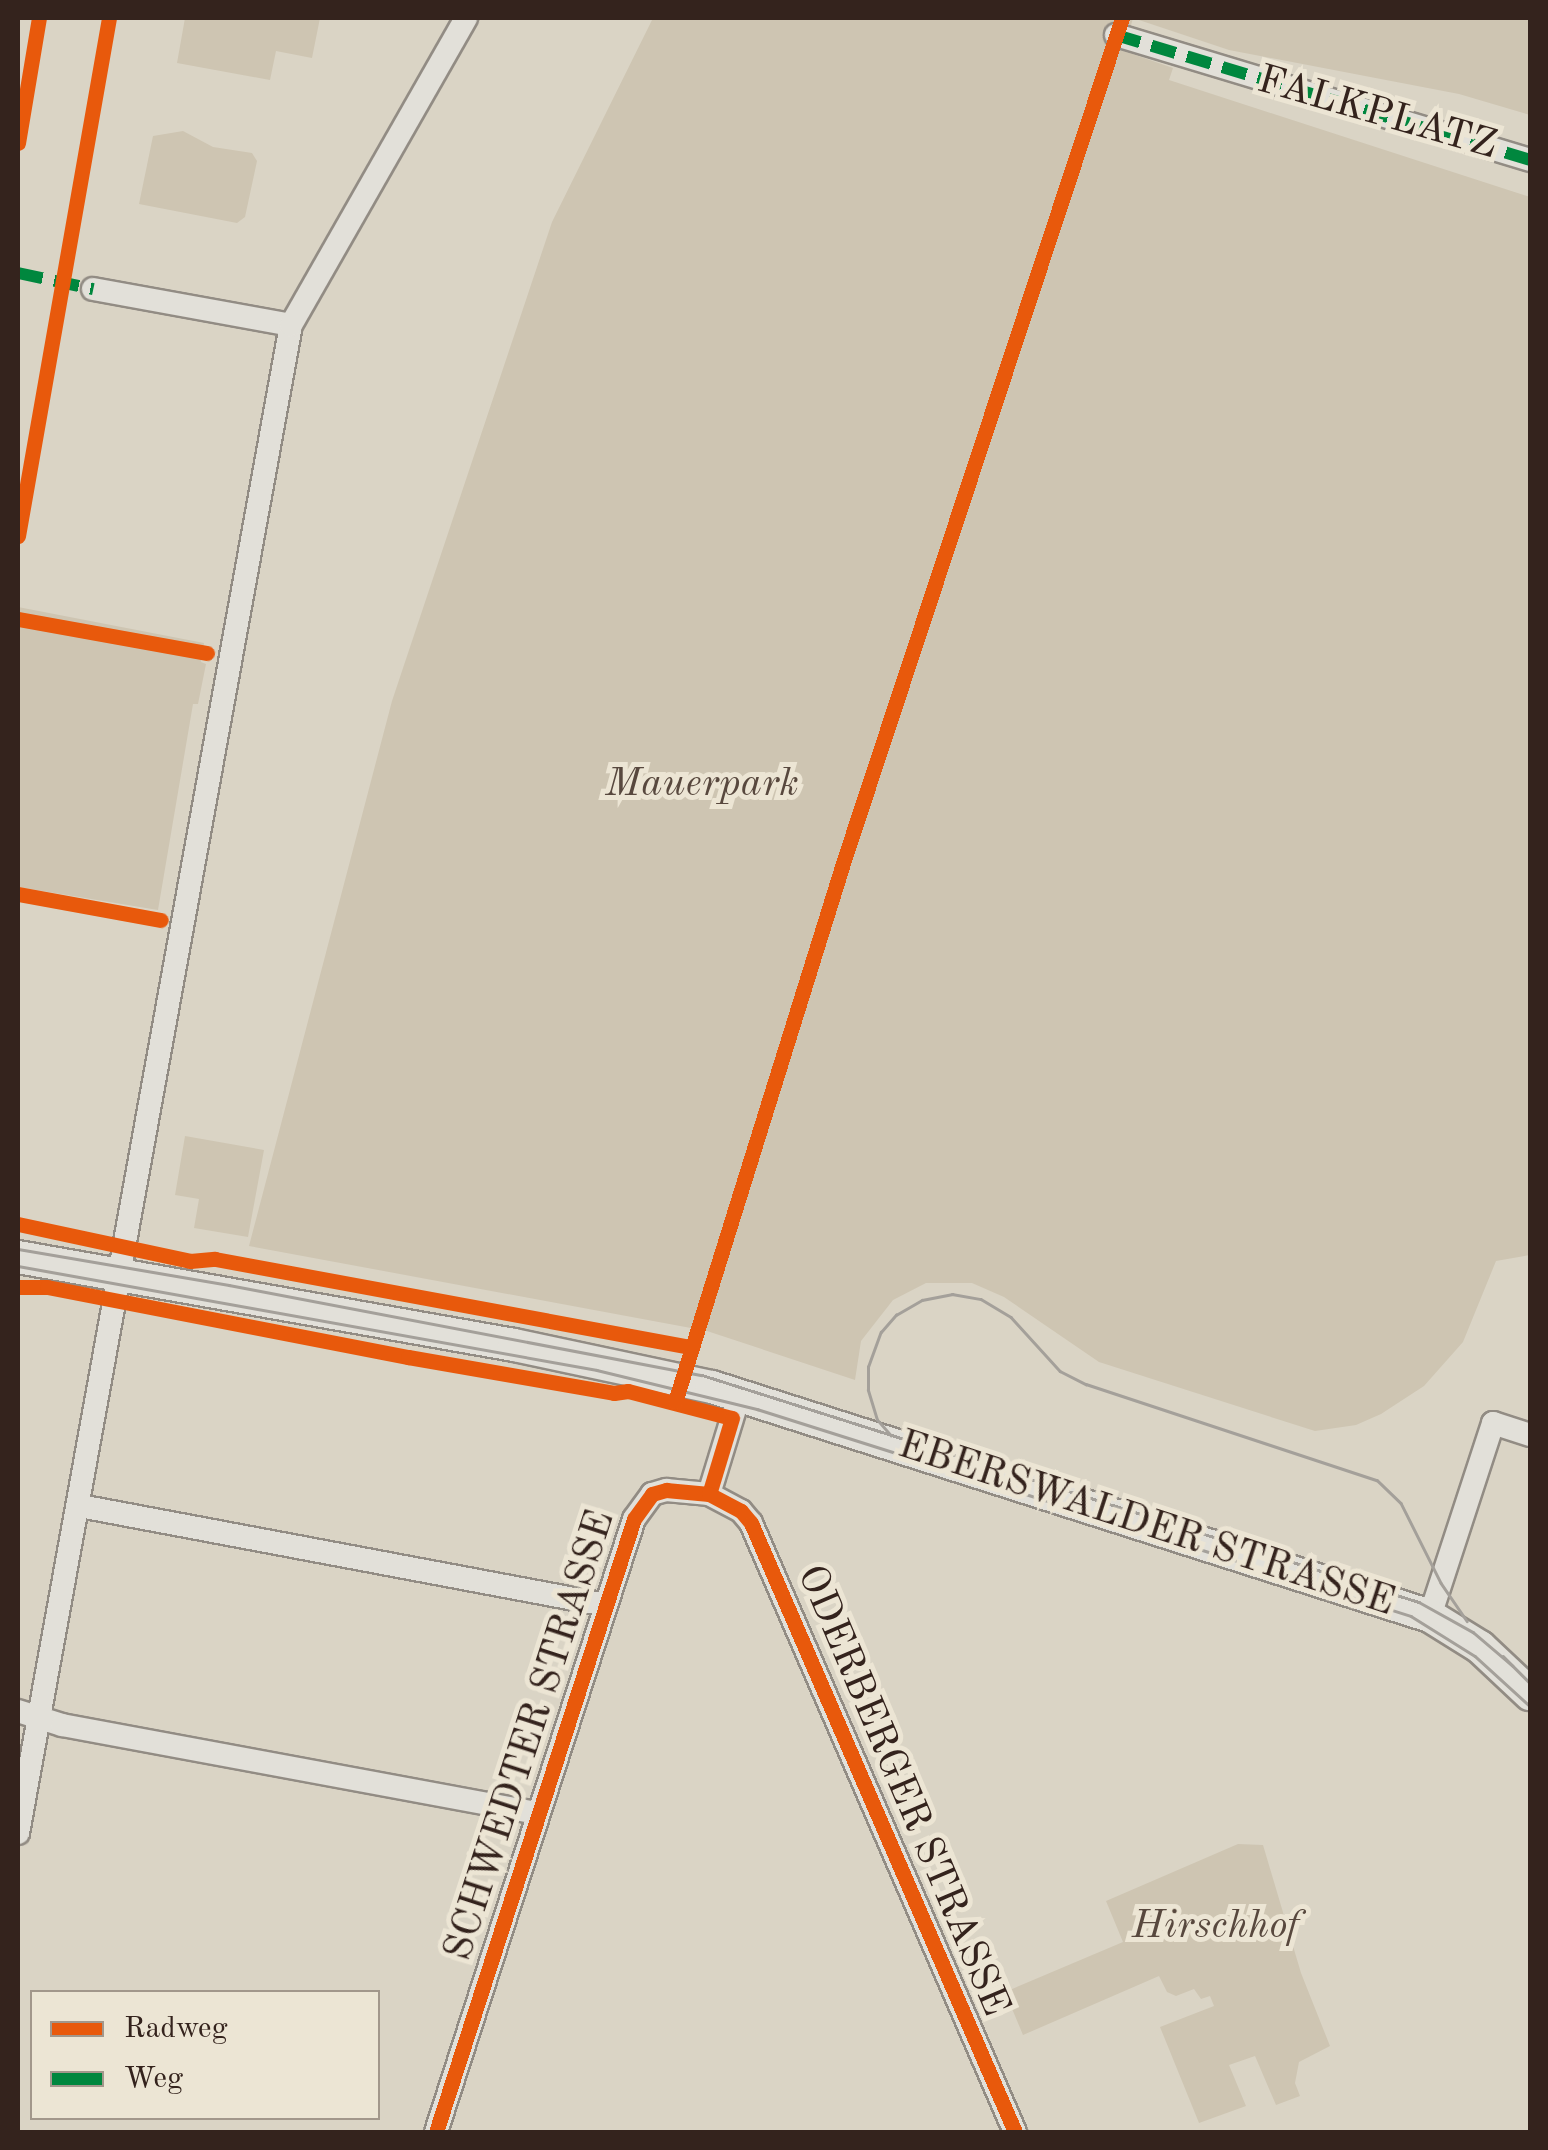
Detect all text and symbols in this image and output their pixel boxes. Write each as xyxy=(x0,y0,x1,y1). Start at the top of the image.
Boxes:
street label: FALKPLATZ xyxy=(1252,57,1502,171)
park label: Mauerpark xyxy=(605,761,799,809)
street label: EBERSWALDER STRASSE xyxy=(892,1422,1400,1628)
street label: SCHWEDTER STRASSE xyxy=(435,1505,627,1967)
street label: ODERBERGER STRASSE xyxy=(785,1558,1019,2024)
park label: Hirschhof xyxy=(1132,1903,1300,1951)
legend xyxy=(30,1990,380,2120)
text: Radweg xyxy=(124,2014,228,2044)
text: Weg xyxy=(124,2064,183,2094)

